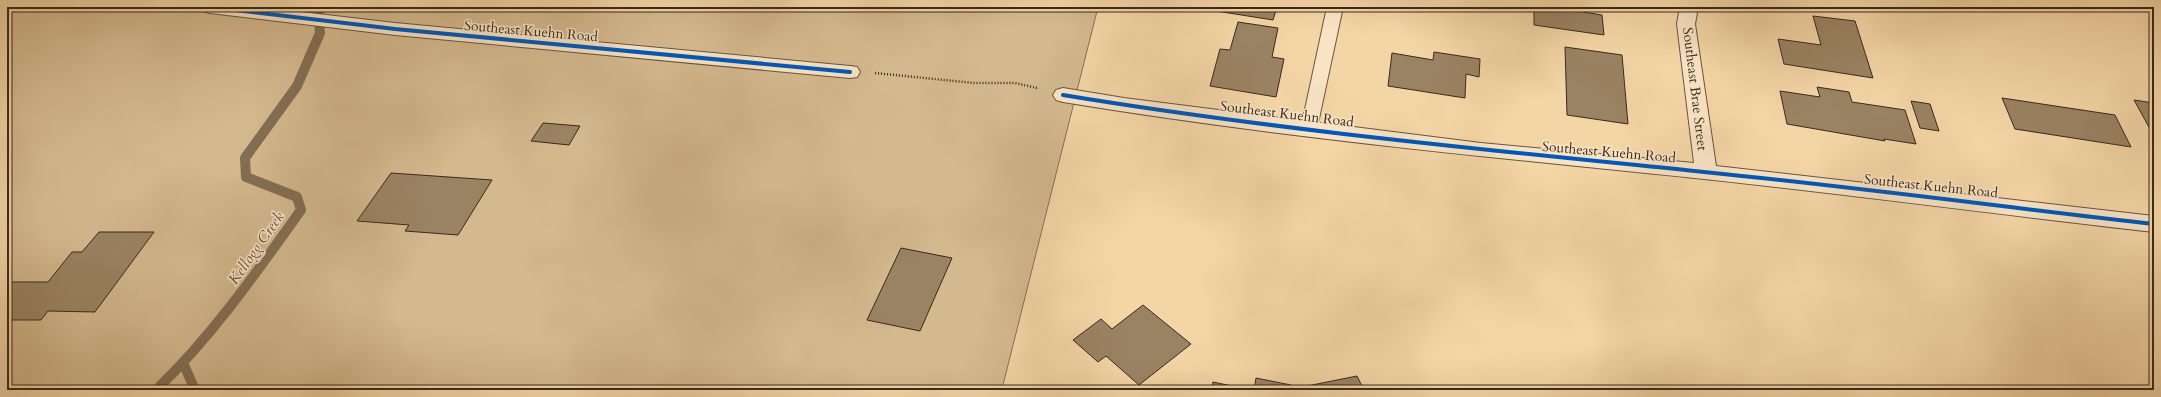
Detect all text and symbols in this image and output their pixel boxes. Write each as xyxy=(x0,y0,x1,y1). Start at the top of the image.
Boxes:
street label: Southeast Kuehn Road xyxy=(463,16,599,46)
street label: Southeast Brae Street xyxy=(1678,26,1712,152)
street label: Southeast Kuehn Road xyxy=(1219,96,1355,132)
street label: Southeast Kuehn Road xyxy=(1541,137,1677,167)
street label: Southeast Kuehn Road xyxy=(1863,170,1999,203)
water label: Kellogg Creek xyxy=(224,207,289,288)

